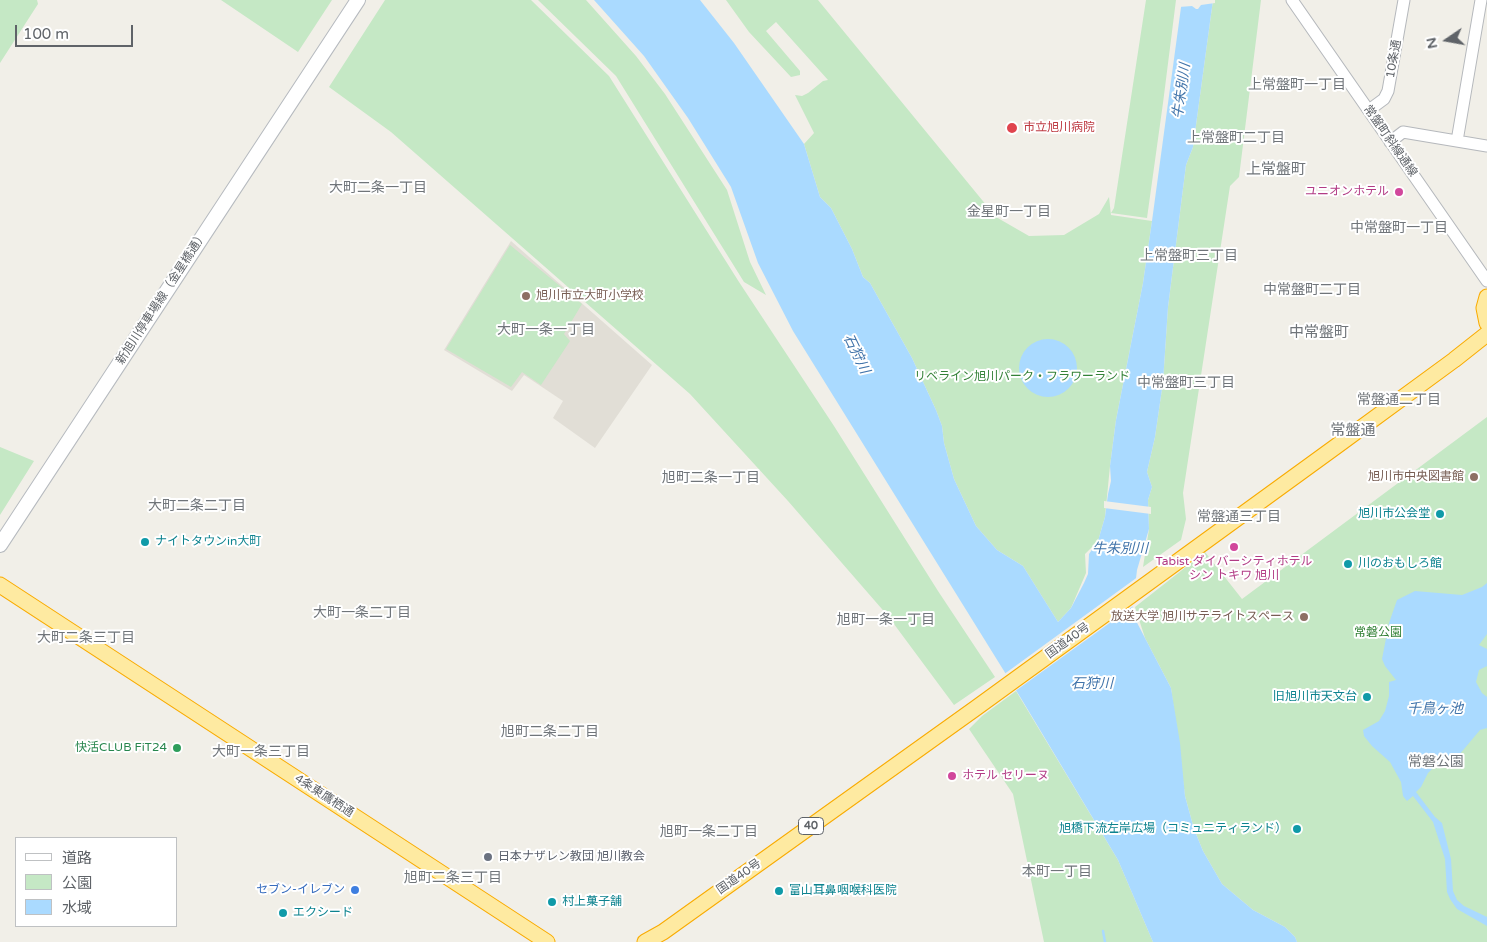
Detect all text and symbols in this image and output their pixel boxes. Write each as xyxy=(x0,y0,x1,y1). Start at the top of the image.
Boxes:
scale bar xyxy=(18,15,135,47)
north arrow xyxy=(1422,15,1472,65)
text: 100 m xyxy=(23,25,69,43)
text: N xyxy=(1422,36,1441,50)
street label: 10条通 xyxy=(1384,39,1404,79)
water label: 牛朱別川 xyxy=(1170,62,1194,120)
district label: 上常盤町一丁目 xyxy=(1248,77,1346,93)
street label: 常盤町斜線通線 xyxy=(1360,102,1420,180)
marker: 市立旭川病院 xyxy=(1005,121,1019,135)
place label: 市立旭川病院 xyxy=(1023,121,1095,135)
district label: 上常盤町二丁目 xyxy=(1187,130,1285,146)
district label: 上常盤町 xyxy=(1246,161,1306,179)
district label: 大町二条一丁目 xyxy=(329,180,427,196)
place label: ユニオンホテル xyxy=(1305,185,1389,199)
marker: ユニオンホテル xyxy=(1393,186,1405,198)
district label: 金星町一丁目 xyxy=(967,204,1051,220)
district label: 中常盤町一丁目 xyxy=(1350,220,1448,236)
street label: 新旭川停車場線（金星橋通） xyxy=(113,229,211,367)
district label: 上常盤町三丁目 xyxy=(1140,248,1238,264)
district label: 中常盤町二丁目 xyxy=(1263,282,1361,298)
place label: 旭川市立大町小学校 xyxy=(536,289,644,303)
marker: 旭川市立大町小学校 xyxy=(520,290,532,302)
district label: 大町一条一丁目 xyxy=(497,322,595,338)
district label: 中常盤町 xyxy=(1289,324,1349,342)
water label: 石狩川 xyxy=(839,331,873,377)
park label: リベライン旭川パーク・フラワーランド xyxy=(914,370,1130,384)
district label: 中常盤町三丁目 xyxy=(1137,375,1235,391)
district label: 常盤通二丁目 xyxy=(1357,392,1441,408)
district label: 常盤通 xyxy=(1331,422,1375,440)
district label: 旭町二条一丁目 xyxy=(662,470,760,486)
place label: 旭川市中央図書館 xyxy=(1368,470,1464,484)
marker: 旭川市中央図書館 xyxy=(1468,471,1480,483)
district label: 大町二条二丁目 xyxy=(148,498,246,514)
place label: 旭川市公会堂 xyxy=(1358,507,1430,521)
marker: 旭川市公会堂 xyxy=(1434,508,1446,520)
district label: 常盤通三丁目 xyxy=(1197,509,1281,525)
place label: ナイトタウンin大町 xyxy=(155,535,261,549)
marker: ナイトタウンin大町 xyxy=(139,536,151,548)
water label: 牛朱別川 xyxy=(1092,541,1148,557)
marker: Tabist ダイバーシティホテル シン トキワ 旭川 xyxy=(1228,541,1240,553)
place label: Tabist ダイバーシティホテル シン トキワ 旭川 xyxy=(1155,555,1313,583)
place label: 川のおもしろ館 xyxy=(1358,557,1442,571)
marker: 川のおもしろ館 xyxy=(1342,558,1354,570)
district label: 大町一条二丁目 xyxy=(313,605,411,621)
place label: 放送大学 旭川サテライトスペース xyxy=(1111,610,1294,624)
marker: 放送大学 旭川サテライトスペース xyxy=(1298,611,1310,623)
district label: 旭町一条一丁目 xyxy=(837,612,935,628)
street label: 国道40号 xyxy=(1043,620,1093,662)
park label: 常磐公園 xyxy=(1354,626,1402,640)
district label: 大町二条三丁目 xyxy=(37,630,135,646)
water label: 石狩川 xyxy=(1071,676,1113,692)
place label: 旧旭川市天文台 xyxy=(1273,690,1357,704)
marker: 旧旭川市天文台 xyxy=(1361,691,1373,703)
water label: 千鳥ヶ池 xyxy=(1407,701,1463,717)
district label: 旭町二条二丁目 xyxy=(501,724,599,740)
place label: 快活CLUB FiT24 xyxy=(75,741,167,755)
marker: 快活CLUB FiT24 xyxy=(171,742,183,754)
district label: 大町一条三丁目 xyxy=(212,744,310,760)
district label: 常磐公園 xyxy=(1408,754,1464,770)
place label: ホテル セリーヌ xyxy=(962,769,1049,783)
marker: ホテル セリーヌ xyxy=(946,770,958,782)
street label: 4条東鷹栖通 xyxy=(292,772,356,820)
road number: 40 xyxy=(798,818,824,834)
place label: 旭橋下流左岸広場（コミュニティランド） xyxy=(1059,822,1287,836)
marker: 旭橋下流左岸広場（コミュニティランド） xyxy=(1291,823,1303,835)
district label: 旭町一条二丁目 xyxy=(660,824,758,840)
legend xyxy=(15,837,178,927)
text: 道路 xyxy=(62,849,92,867)
place label: 日本ナザレン教団 旭川教会 xyxy=(498,850,645,864)
marker: 日本ナザレン教団 旭川教会 xyxy=(482,851,494,863)
street label: 国道40号 xyxy=(714,856,764,898)
district label: 本町一丁目 xyxy=(1022,864,1092,880)
district label: 旭町二条三丁目 xyxy=(404,870,502,886)
text: 公園 xyxy=(62,874,92,892)
place label: セブン-イレブン xyxy=(256,883,345,897)
marker: セブン-イレブン xyxy=(349,884,361,896)
place label: 富山耳鼻咽喉科医院 xyxy=(789,884,897,898)
marker: 富山耳鼻咽喉科医院 xyxy=(773,885,785,897)
place label: 村上菓子舗 xyxy=(562,895,622,909)
marker: 村上菓子舗 xyxy=(546,896,558,908)
text: 水域 xyxy=(62,899,92,917)
place label: エクシード xyxy=(293,906,353,920)
marker: エクシード xyxy=(277,907,289,919)

